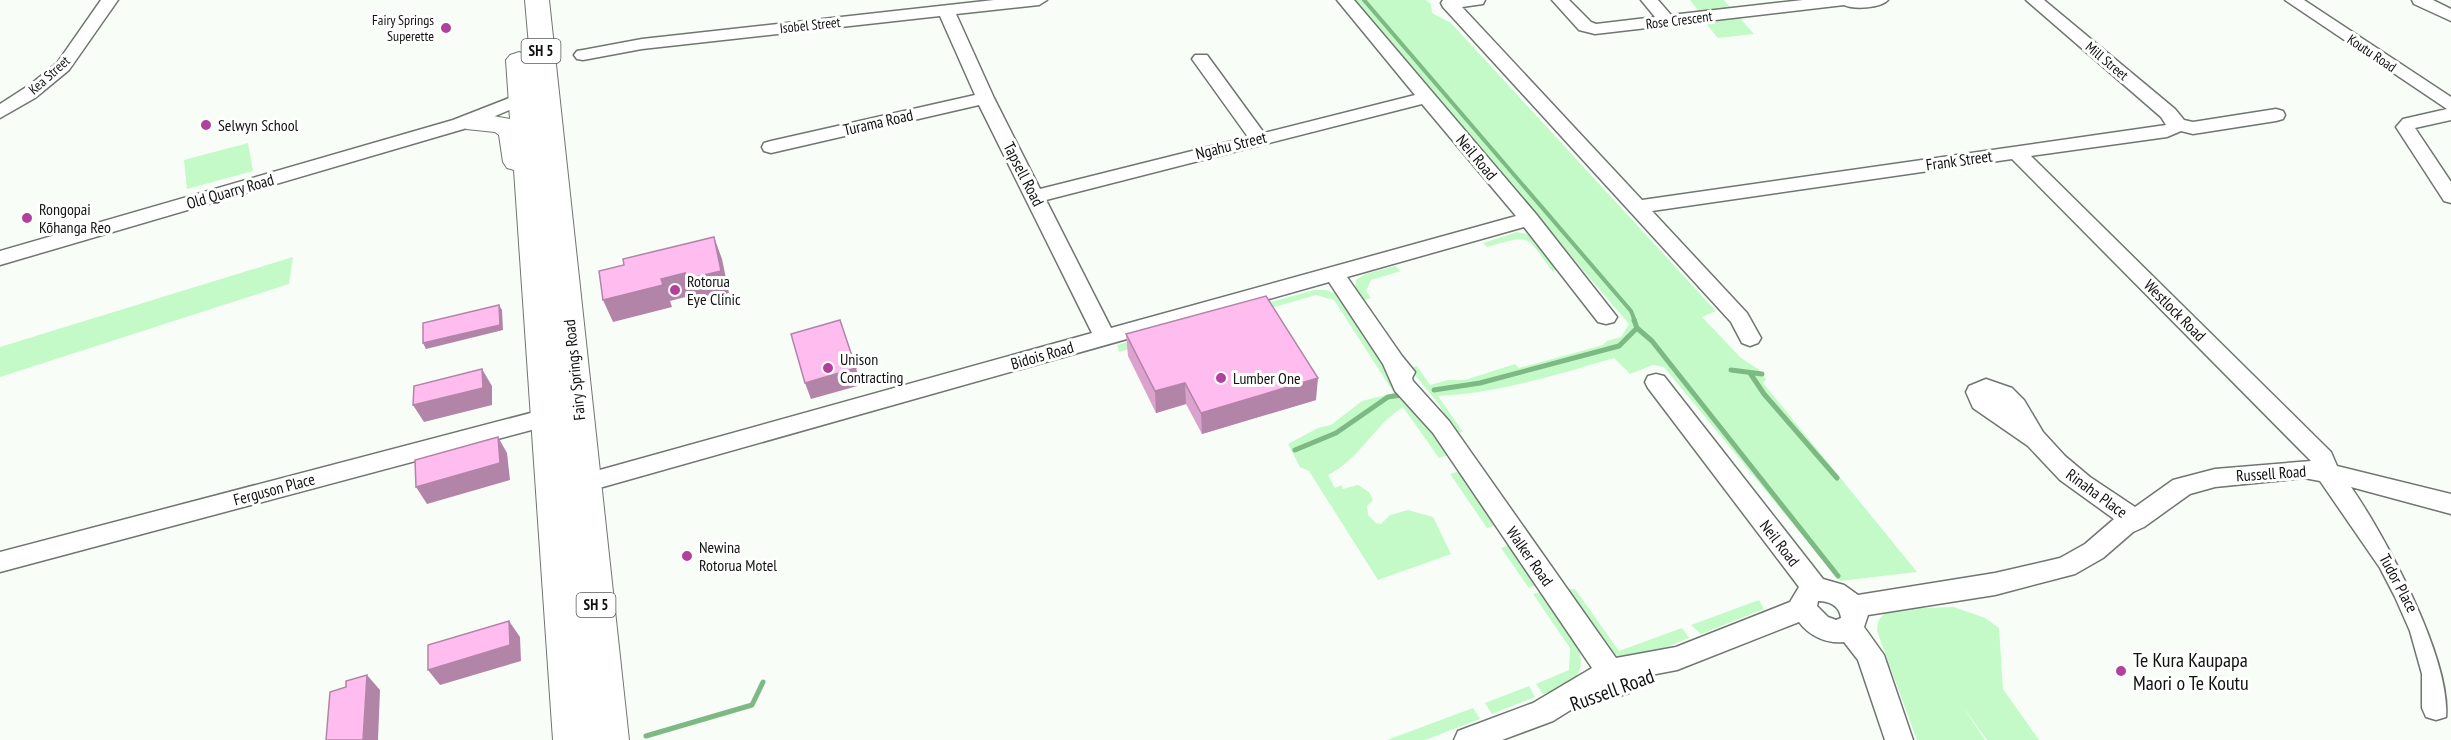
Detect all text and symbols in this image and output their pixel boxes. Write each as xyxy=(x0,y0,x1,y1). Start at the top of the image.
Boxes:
street label: Rose Crescent xyxy=(1645,7,1713,33)
place label: Fairy Springs Superette xyxy=(372,11,434,45)
street label: Isobel Street xyxy=(779,13,841,37)
marker: Fairy Springs Superette xyxy=(439,21,453,35)
street label: Koutu Road xyxy=(2344,30,2400,76)
street label: Mill Street xyxy=(2082,38,2132,84)
road number: SH 5 xyxy=(522,39,560,63)
street label: Kea Street xyxy=(25,52,74,98)
street label: Turama Road xyxy=(841,104,915,140)
place label: Selwyn School xyxy=(218,115,299,135)
marker: Selwyn School xyxy=(199,118,213,132)
street label: Ngahu Street xyxy=(1193,126,1269,163)
street label: Neil Road xyxy=(1452,130,1502,184)
street label: Tapsell Road xyxy=(999,139,1049,209)
street label: Frank Street xyxy=(1925,145,1994,175)
street label: Old Quarry Road xyxy=(184,169,276,213)
place label: Rongopai Kōhanga Reo xyxy=(39,199,111,237)
marker: Rongopai Kōhanga Reo xyxy=(20,211,34,225)
place label: Rotorua Eye Clinic xyxy=(687,271,741,309)
street label: Westlock Road xyxy=(2140,275,2210,345)
marker: Rotorua Eye Clinic xyxy=(668,283,682,297)
street label: Fairy Springs Road xyxy=(559,318,589,422)
street label: Bidois Road xyxy=(1008,336,1076,373)
place label: Unison Contracting xyxy=(840,349,904,387)
marker: Unison Contracting xyxy=(821,361,835,375)
place label: Lumber One xyxy=(1233,368,1301,388)
marker: Lumber One xyxy=(1214,371,1228,385)
street label: Russell Road xyxy=(2235,461,2307,485)
street label: Rinaha Place xyxy=(2062,464,2132,522)
street label: Ferguson Place xyxy=(231,469,317,509)
street label: Neil Road xyxy=(1756,516,1804,570)
street label: Walker Road xyxy=(1502,522,1558,590)
place label: Newina Rotorua Motel xyxy=(699,537,777,575)
marker: Newina Rotorua Motel xyxy=(680,549,694,563)
street label: Tudor Place xyxy=(2375,550,2423,616)
road number: SH 5 xyxy=(576,593,616,617)
place label: Te Kura Kaupapa Maori o Te Koutu xyxy=(2133,647,2249,696)
street label: Russell Road xyxy=(1566,663,1658,717)
marker: Te Kura Kaupapa Maori o Te Koutu xyxy=(2114,664,2128,678)

